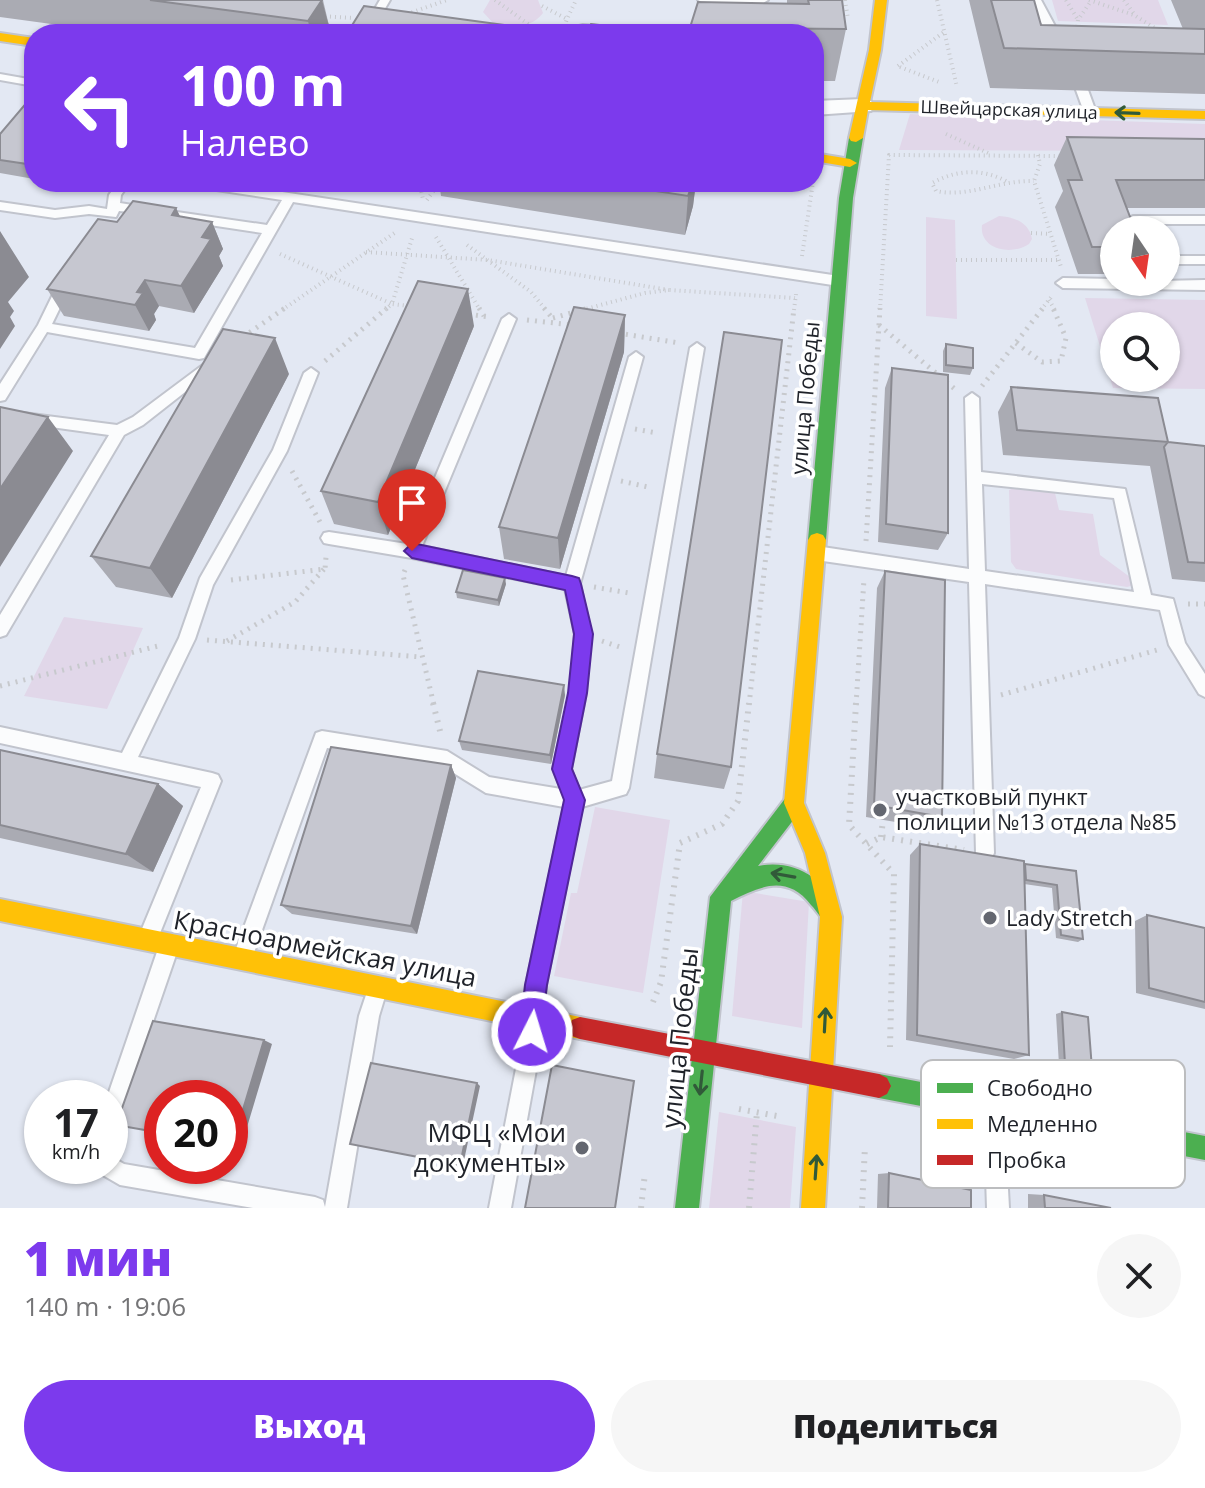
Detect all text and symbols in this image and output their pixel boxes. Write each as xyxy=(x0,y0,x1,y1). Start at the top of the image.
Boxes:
text: 100 m xyxy=(180,46,346,122)
icon: left xyxy=(48,56,152,160)
street label: Швейцарская улица xyxy=(920,94,1098,124)
one-way arrow xyxy=(1114,106,1141,121)
text: Налево xyxy=(180,118,310,167)
north arrow xyxy=(1100,216,1180,296)
map controls xyxy=(1100,216,1180,392)
button: search xyxy=(1100,312,1180,392)
street label: улица Победы xyxy=(782,320,826,476)
pin xyxy=(378,469,446,551)
icon: arrive xyxy=(390,481,434,525)
place label: участковый пункт полиции №13 отдела №85 xyxy=(896,781,1177,836)
marker: участковый пункт полиции №13 отдела №85 xyxy=(871,801,889,819)
one-way arrow xyxy=(770,867,796,882)
street label: Красноармейская улица xyxy=(171,901,480,995)
place label: Lady Stretch xyxy=(1006,902,1133,932)
marker: Lady Stretch xyxy=(981,909,999,927)
street label: улица Победы xyxy=(652,946,706,1130)
position arrow xyxy=(490,990,574,1074)
one-way arrow xyxy=(818,1007,833,1034)
legend xyxy=(921,1060,1185,1188)
one-way arrow xyxy=(694,1069,709,1096)
text: Свободно xyxy=(987,1072,1093,1102)
speed limit sign: 20 xyxy=(144,1080,248,1184)
text: 17 xyxy=(53,1094,99,1149)
text: Медленно xyxy=(987,1108,1098,1138)
place label: МФЦ «Мои документы» xyxy=(414,1114,566,1180)
text: km/h xyxy=(52,1138,100,1165)
marker: МФЦ «Мои документы» xyxy=(573,1139,591,1157)
text: Пробка xyxy=(987,1144,1066,1174)
one-way arrow xyxy=(808,1154,823,1181)
text: 1 мин xyxy=(24,1225,172,1290)
button: close xyxy=(1097,1234,1181,1318)
text: 140 m · 19:06 xyxy=(24,1288,186,1324)
button: Выход xyxy=(24,1380,595,1472)
button: Поделиться xyxy=(611,1380,1181,1472)

